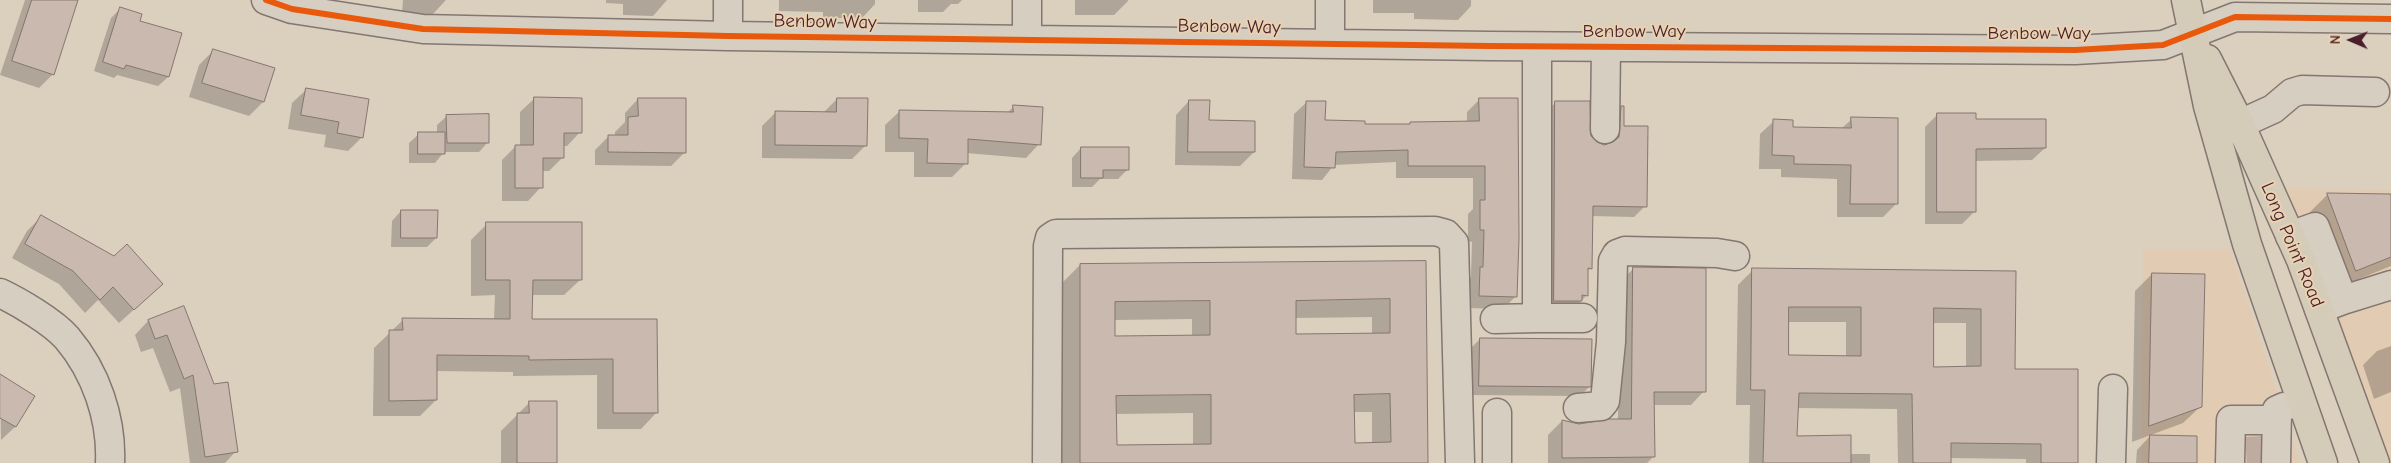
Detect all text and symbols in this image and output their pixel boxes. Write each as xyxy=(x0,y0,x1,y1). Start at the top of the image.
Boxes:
street label: Benbow Way xyxy=(773,10,877,34)
street label: Benbow Way xyxy=(1177,15,1281,39)
north arrow xyxy=(2326,15,2376,65)
street label: Benbow Way xyxy=(1582,21,1686,43)
street label: Benbow Way xyxy=(1987,23,2091,45)
text: N xyxy=(2327,35,2344,44)
street label: Long Point Road xyxy=(2255,179,2329,311)

